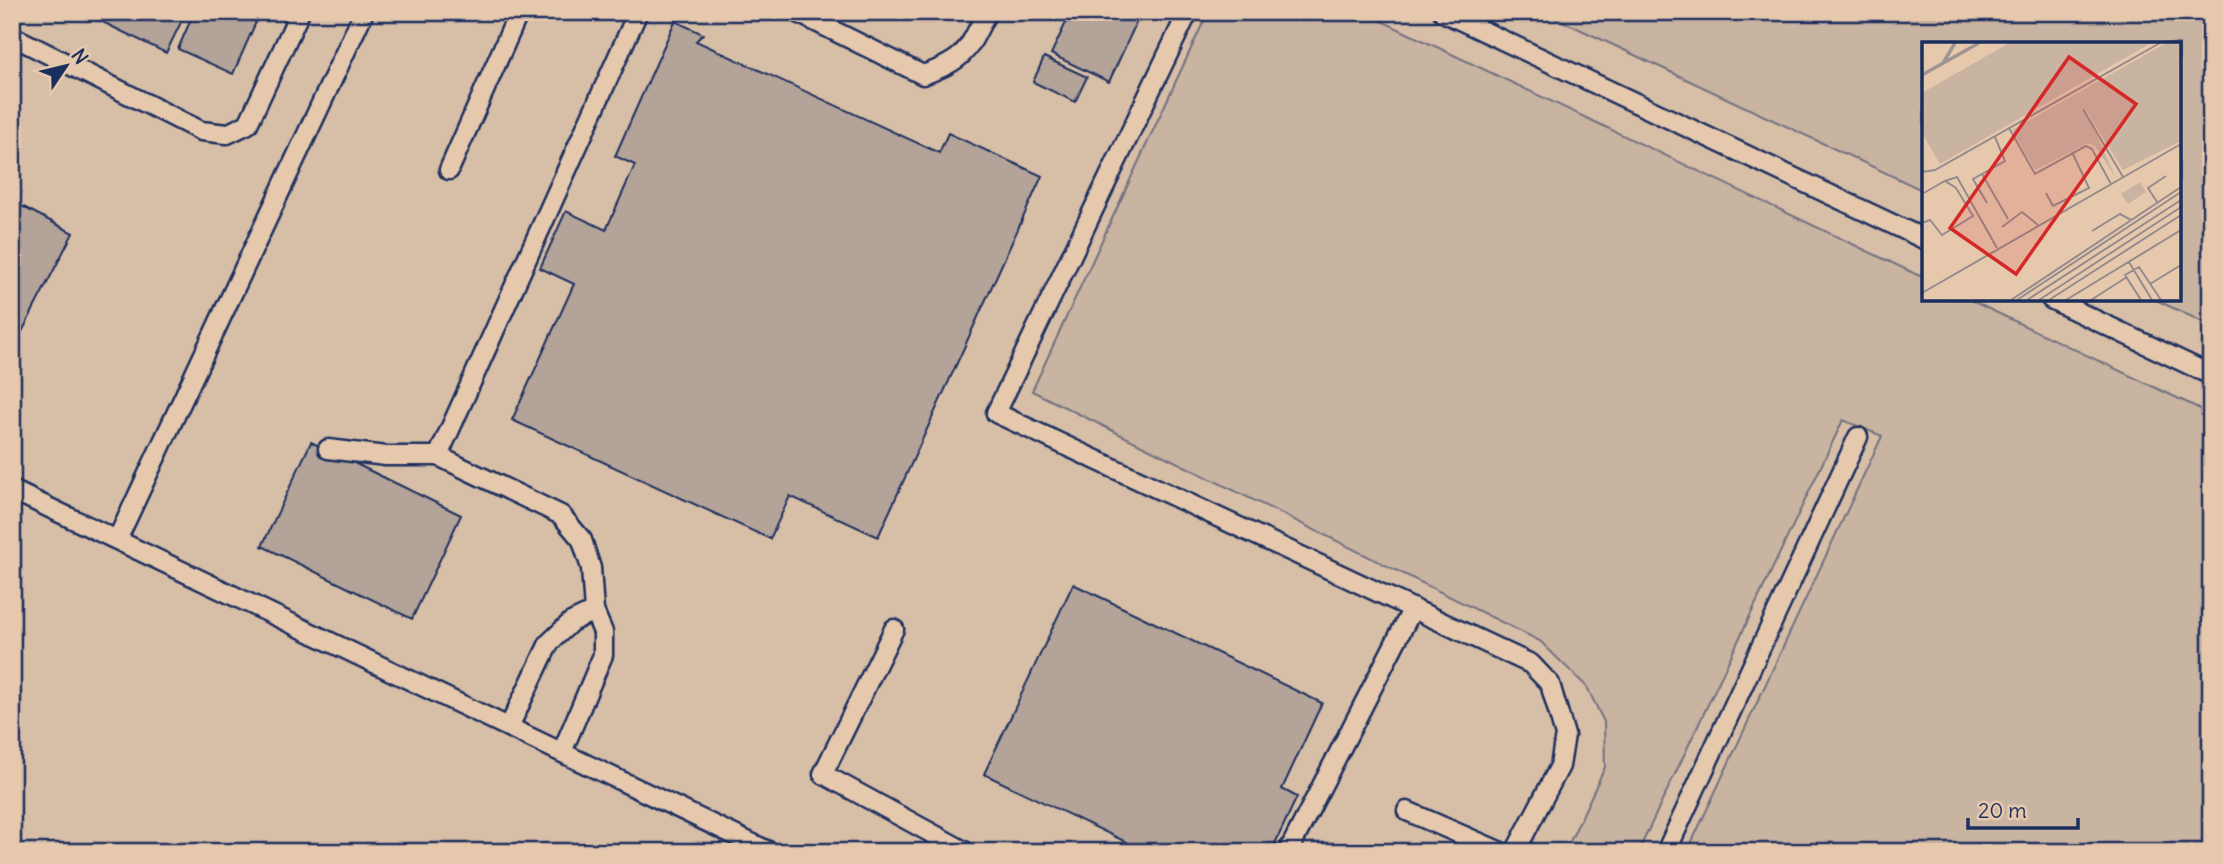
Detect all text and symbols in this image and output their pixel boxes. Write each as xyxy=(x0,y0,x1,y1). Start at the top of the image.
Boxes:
north arrow xyxy=(32,32,102,102)
inset map xyxy=(1922,42,2181,301)
text: N xyxy=(66,44,94,69)
scale bar xyxy=(1968,787,2078,831)
text: 20 m xyxy=(1978,797,2027,824)

